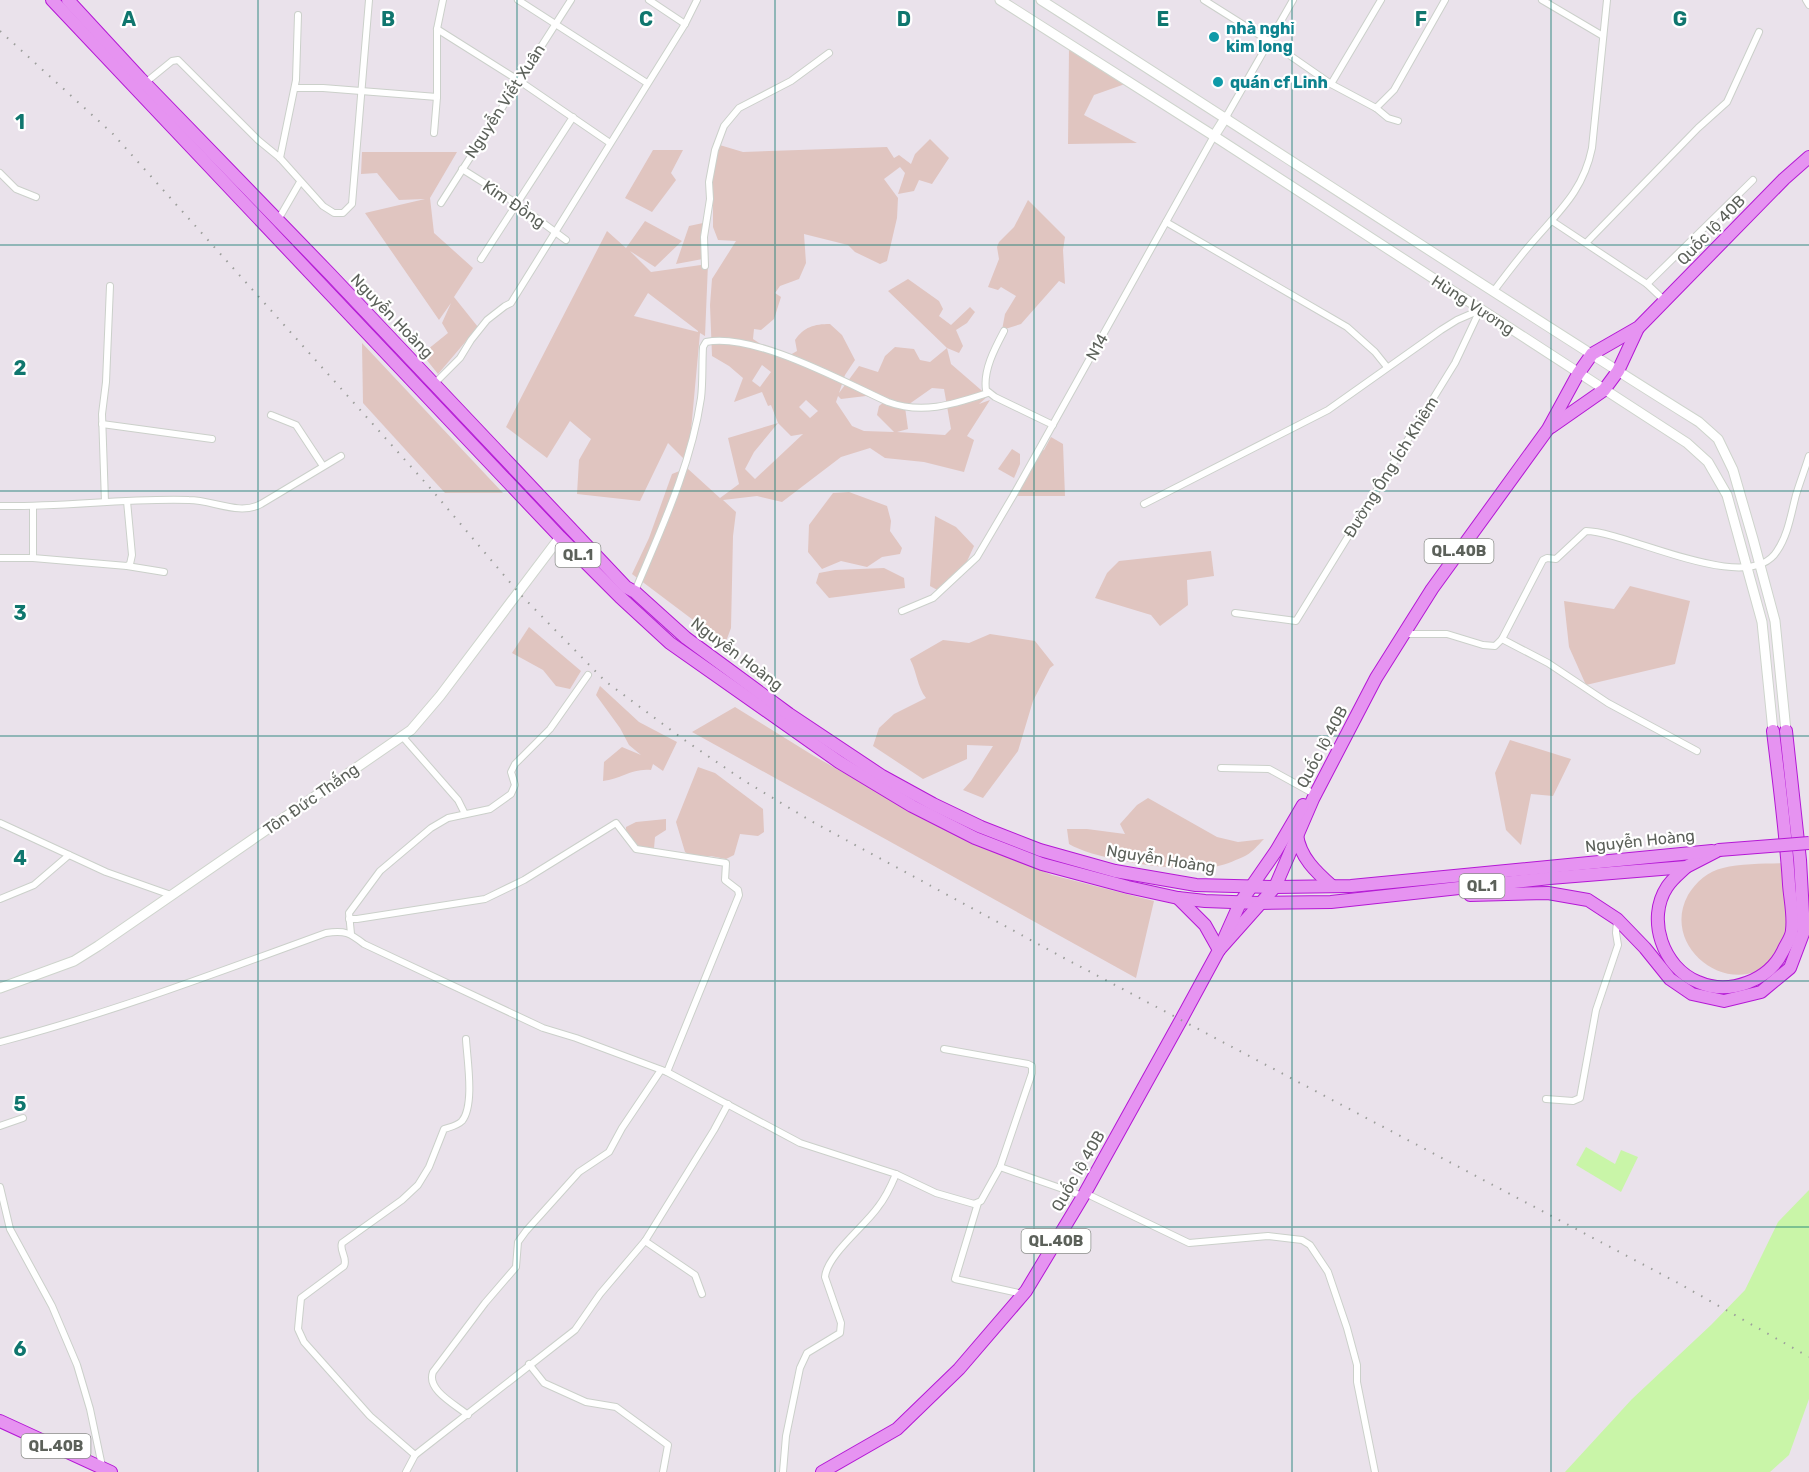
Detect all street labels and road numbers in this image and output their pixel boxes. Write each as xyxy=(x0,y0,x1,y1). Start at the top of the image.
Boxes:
street label: Nguyễn Viết Xuân xyxy=(460,40,549,162)
street label: Kim Đồng xyxy=(479,175,550,232)
street label: Quốc lộ 40B xyxy=(1672,190,1749,269)
street label: Nguyễn Hoàng xyxy=(347,269,438,362)
street label: Hùng Vương xyxy=(1428,271,1518,339)
street label: N14 xyxy=(1082,330,1112,364)
street label: Đường Ông Ích Khiêm xyxy=(1339,392,1442,541)
road number: QL.40B xyxy=(1424,539,1494,563)
road number: QL.1 xyxy=(556,543,600,567)
street label: Nguyễn Hoàng xyxy=(687,612,788,695)
street label: Quốc lộ 40B xyxy=(1291,702,1351,791)
street label: Tôn Đức Thắng xyxy=(259,758,362,839)
street label: Nguyễn Hoàng xyxy=(1584,824,1696,856)
street label: Nguyễn Hoàng xyxy=(1105,840,1217,877)
road number: QL.1 xyxy=(1460,874,1504,898)
street label: Quốc lộ 40B xyxy=(1046,1127,1109,1215)
road number: QL.40B xyxy=(1022,1229,1090,1253)
road number: QL.40B xyxy=(22,1434,90,1458)

